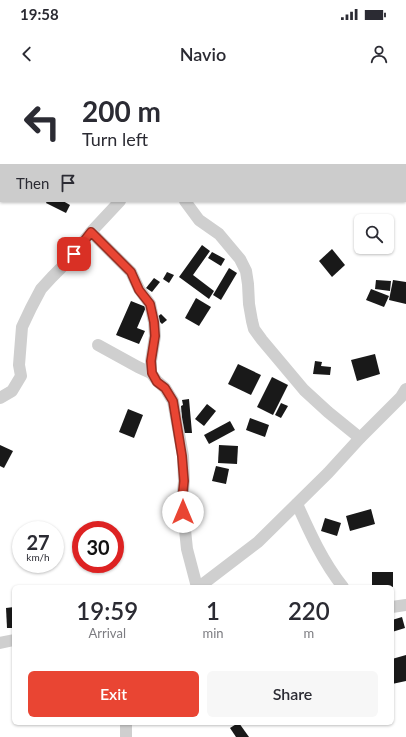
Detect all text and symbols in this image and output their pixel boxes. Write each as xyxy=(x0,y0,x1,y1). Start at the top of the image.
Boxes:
text: 19:58 xyxy=(20,5,59,23)
icon: back xyxy=(16,43,38,65)
text: Navio xyxy=(180,43,226,65)
icon: person xyxy=(368,43,390,65)
text: 200 m xyxy=(82,94,161,128)
icon: left xyxy=(16,96,68,148)
text: Turn left xyxy=(82,128,148,150)
icon: arrive xyxy=(57,172,79,194)
text: Then xyxy=(16,174,49,192)
map controls xyxy=(354,214,394,254)
button: search xyxy=(354,214,394,254)
pin xyxy=(57,237,91,271)
icon: arrive xyxy=(63,243,85,265)
position arrow xyxy=(162,491,204,533)
speed limit sign: 30 xyxy=(72,521,124,573)
text: 27 xyxy=(26,530,50,554)
text: km/h xyxy=(26,551,50,563)
text: 19:59 xyxy=(76,596,138,625)
text: 1 xyxy=(206,596,220,625)
text: 220 xyxy=(288,596,330,625)
text: Arrival xyxy=(89,625,126,641)
text: min xyxy=(202,625,224,641)
text: m xyxy=(303,625,314,641)
button: Exit xyxy=(28,671,199,717)
button: Share xyxy=(207,671,378,717)

